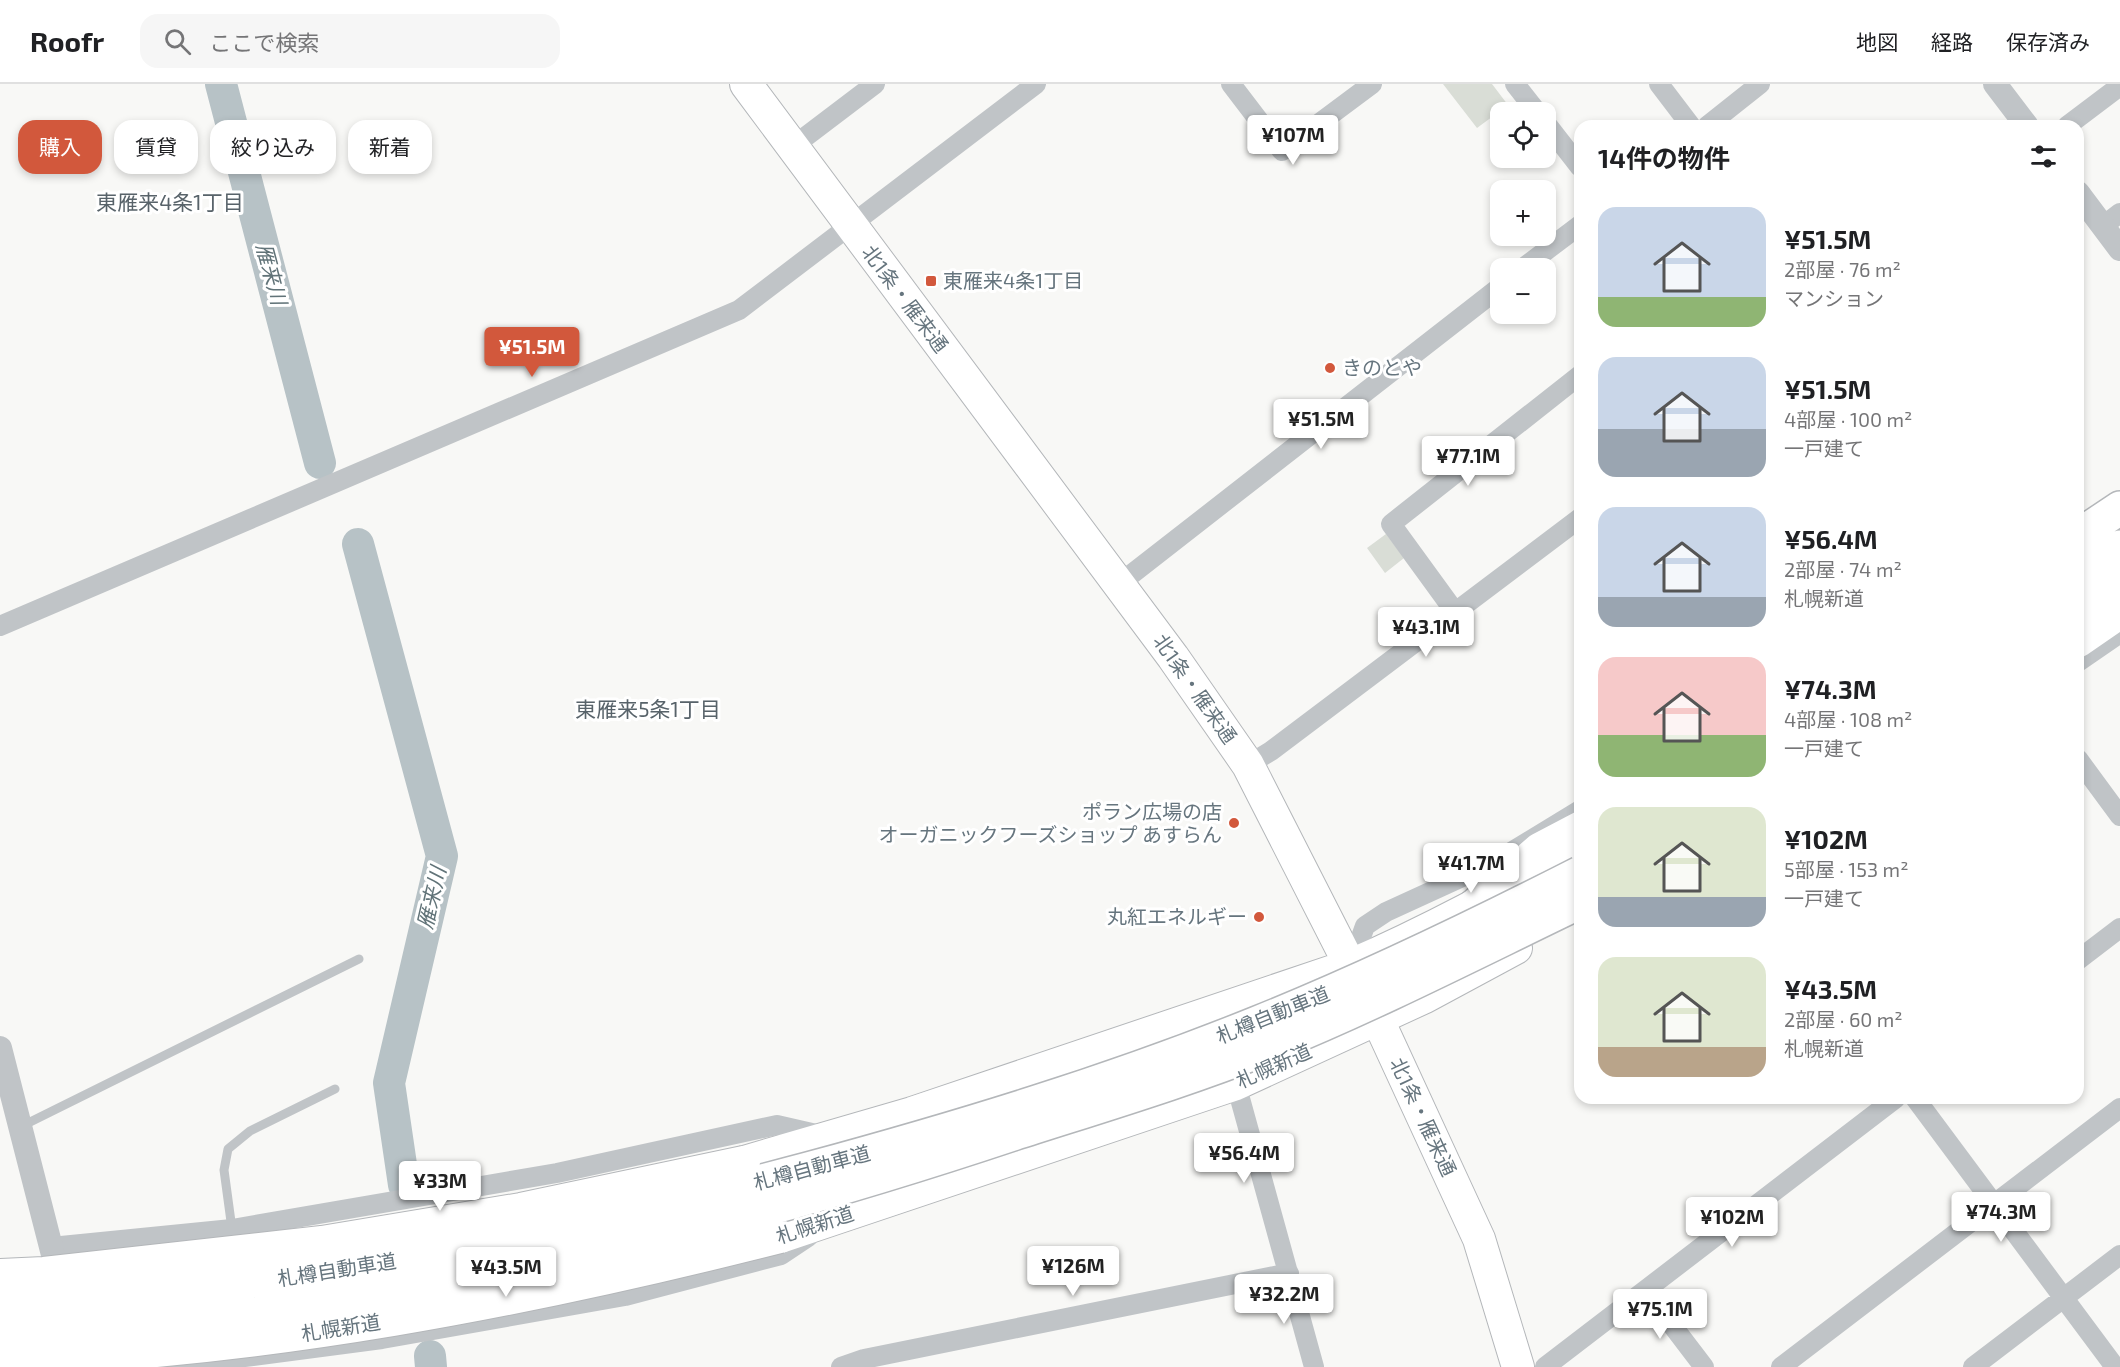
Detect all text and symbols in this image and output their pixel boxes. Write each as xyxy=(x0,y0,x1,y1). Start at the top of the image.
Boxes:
search box xyxy=(140,14,560,68)
text: Roofr xyxy=(30,24,104,58)
icon: search xyxy=(161,25,194,58)
text: ここで検索 xyxy=(209,29,319,55)
text: 地図 xyxy=(1856,29,1898,54)
text: 経路 xyxy=(1931,29,1973,54)
text: 保存済み xyxy=(2006,29,2090,54)
map controls xyxy=(1490,102,1556,324)
button: locate xyxy=(1490,102,1556,168)
pin: ¥107M xyxy=(1251,115,1335,166)
chip: 購入 xyxy=(18,120,102,174)
chip: 賃貸 xyxy=(114,120,198,174)
chip: 絞り込み xyxy=(210,120,336,174)
chip: 新着 xyxy=(348,120,432,174)
text: ¥107M xyxy=(1261,122,1325,146)
icon: filters xyxy=(2027,140,2060,173)
text: 14件の物件 xyxy=(1598,142,1730,173)
button: + xyxy=(1490,180,1556,246)
district label: 東雁来4条1丁目 xyxy=(96,189,244,214)
text: ¥51.5M xyxy=(1784,223,1871,254)
icon: home xyxy=(1646,231,1718,303)
water label: 雁来川 xyxy=(252,240,293,309)
street label: 北1条・雁来通 xyxy=(858,240,954,357)
text: 2部屋 · 76 m² xyxy=(1784,257,1901,281)
button: − xyxy=(1490,258,1556,324)
place label: 東雁来4条1丁目 xyxy=(943,268,1083,292)
marker: 東雁来4条1丁目 xyxy=(924,274,938,288)
text: マンション xyxy=(1784,286,1884,310)
pin: ¥51.5M xyxy=(483,327,581,378)
text: ¥51.5M xyxy=(498,334,566,358)
place label: きのとや xyxy=(1342,355,1422,379)
marker: きのとや xyxy=(1323,361,1337,375)
text: ¥51.5M xyxy=(1784,373,1871,404)
icon: home xyxy=(1646,381,1718,453)
pin: ¥51.5M xyxy=(1272,399,1370,450)
text: ¥51.5M xyxy=(1287,406,1355,430)
text: 4部屋 · 100 m² xyxy=(1784,407,1912,431)
pin: ¥77.1M xyxy=(1419,436,1517,487)
text: 一戸建て xyxy=(1784,436,1864,460)
text: ¥77.1M xyxy=(1436,443,1500,467)
text: ¥56.4M xyxy=(1784,523,1878,554)
icon: home xyxy=(1646,531,1718,603)
text: 2部屋 · 74 m² xyxy=(1784,557,1902,581)
text: 札幌新道 xyxy=(1784,586,1864,610)
pin: ¥43.1M xyxy=(1377,607,1475,658)
text: ¥43.1M xyxy=(1392,614,1460,638)
street label: 北1条・雁来通 xyxy=(1149,629,1242,748)
text: ¥74.3M xyxy=(1784,673,1876,704)
icon: home xyxy=(1646,681,1718,753)
district label: 東雁来5条1丁目 xyxy=(575,696,721,721)
text: 4部屋 · 108 m² xyxy=(1784,707,1912,731)
text: 一戸建て xyxy=(1784,736,1864,760)
place label: ポラン広場の店 オーガニックフーズショップ あすらん xyxy=(879,799,1222,846)
marker: ポラン広場の店 オーガニックフーズショップ あすらん xyxy=(1227,816,1241,830)
text: ¥102M xyxy=(1784,823,1868,854)
icon: home xyxy=(1646,831,1718,903)
pin: ¥41.7M xyxy=(1422,843,1520,894)
text: ¥41.7M xyxy=(1437,850,1505,874)
text: 5部屋 · 153 m² xyxy=(1784,857,1908,881)
water label: 雁来川 xyxy=(411,862,450,931)
text: 一戸建て xyxy=(1784,886,1864,910)
place label: 丸紅エネルギー xyxy=(1107,904,1247,928)
marker: 丸紅エネルギー xyxy=(1252,910,1266,924)
text: ¥43.5M xyxy=(1784,973,1877,1004)
street label: 札樽自動車道 xyxy=(1212,980,1333,1048)
icon: home xyxy=(1646,981,1718,1053)
text: 2部屋 · 60 m² xyxy=(1784,1007,1903,1031)
text: 札幌新道 xyxy=(1784,1036,1864,1060)
street label: 札幌新道 xyxy=(1232,1038,1315,1092)
street label: 北1条・雁来通 xyxy=(1386,1054,1462,1180)
pin: ¥56.4M xyxy=(1195,1133,1293,1184)
street label: 札樽自動車道 xyxy=(751,1140,873,1194)
text: ¥56.4M xyxy=(1208,1140,1280,1164)
pin: ¥33M xyxy=(404,1161,476,1212)
text: ¥33M xyxy=(413,1168,467,1192)
pin: ¥74.3M xyxy=(1952,1192,2050,1243)
pin: ¥102M xyxy=(1690,1197,1774,1248)
text: ¥74.3M xyxy=(1965,1199,2037,1223)
street label: 札幌新道 xyxy=(773,1200,856,1248)
text: ¥102M xyxy=(1700,1204,1764,1228)
pin: ¥126M xyxy=(1031,1246,1115,1297)
pin: ¥43.5M xyxy=(457,1247,555,1298)
street label: 札樽自動車道 xyxy=(276,1248,398,1290)
text: ¥126M xyxy=(1041,1253,1105,1277)
text: ¥43.5M xyxy=(470,1254,542,1278)
pin: ¥32.2M xyxy=(1235,1274,1333,1325)
text: ¥32.2M xyxy=(1248,1281,1320,1305)
pin: ¥75.1M xyxy=(1611,1289,1709,1340)
text: ¥75.1M xyxy=(1627,1296,1693,1320)
street label: 札幌新道 xyxy=(299,1309,382,1345)

